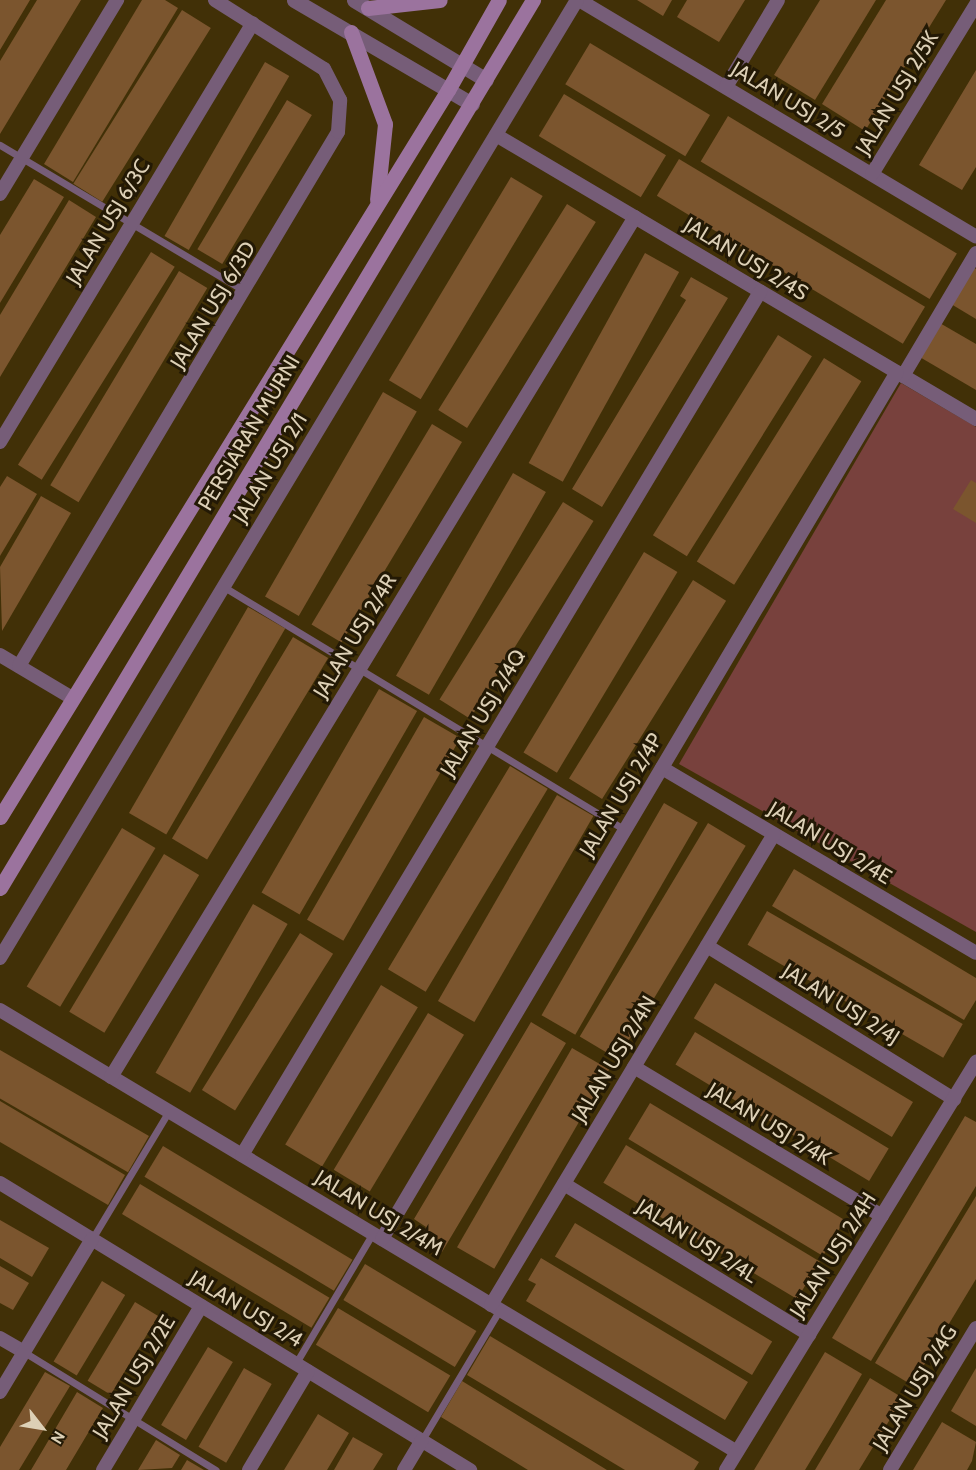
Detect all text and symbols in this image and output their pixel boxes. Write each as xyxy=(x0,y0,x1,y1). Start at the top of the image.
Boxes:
street label: JALAN USJ 2/5K xyxy=(850,27,944,159)
street label: JALAN USJ 2/5 xyxy=(727,56,849,144)
street label: JALAN USJ 6/3C xyxy=(61,155,155,289)
street label: JALAN USJ 2/4S xyxy=(679,212,813,306)
street label: JALAN USJ 6/3D xyxy=(165,237,261,373)
street label: PERSIARAN MURNI xyxy=(193,351,305,515)
street label: JALAN USJ 2/1 xyxy=(227,409,313,527)
street label: JALAN USJ 2/4R xyxy=(308,569,402,703)
street label: JALAN USJ 2/4Q xyxy=(435,645,531,781)
street label: JALAN USJ 2/4P xyxy=(574,729,668,861)
street label: JALAN USJ 2/4E xyxy=(764,796,896,890)
street label: JALAN USJ 2/4J xyxy=(778,958,904,1050)
street label: JALAN USJ 2/4N xyxy=(566,991,662,1127)
street label: JALAN USJ 2/4K xyxy=(703,1077,835,1171)
street label: JALAN USJ 2/4M xyxy=(310,1165,448,1261)
street label: JALAN USJ 2/4H xyxy=(784,1188,882,1322)
street label: JALAN USJ 2/4L xyxy=(632,1194,762,1288)
street label: JALAN USJ 2/4 xyxy=(185,1265,307,1353)
street label: JALAN USJ 2/2E xyxy=(87,1311,181,1443)
street label: JALAN USJ 2/4G xyxy=(868,1321,962,1455)
north arrow xyxy=(12,1398,72,1458)
text: N xyxy=(47,1428,69,1447)

